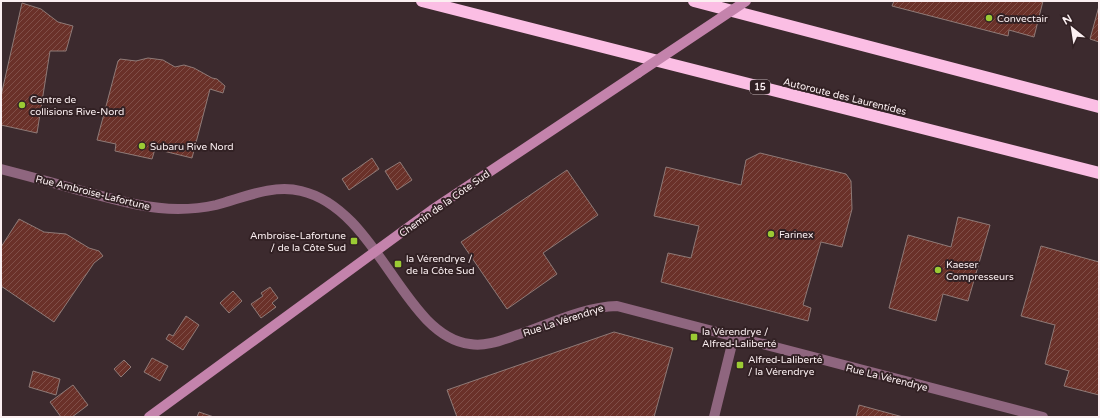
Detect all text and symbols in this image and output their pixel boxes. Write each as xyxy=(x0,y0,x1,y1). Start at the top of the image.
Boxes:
north arrow xyxy=(1052,8,1092,48)
text: N xyxy=(1060,12,1074,28)
marker: Convectair xyxy=(984,13,994,23)
place label: Convectair xyxy=(997,13,1048,25)
street label: Autoroute des Laurentides xyxy=(782,76,908,118)
road number: 15 xyxy=(750,80,770,94)
place label: Centre de collisions Rive-Nord xyxy=(30,94,124,118)
marker: Centre de collisions Rive-Nord xyxy=(17,100,27,110)
marker: Subaru Rive Nord xyxy=(137,141,147,151)
place label: Subaru Rive Nord xyxy=(150,141,234,153)
street label: Chemin de la Côte Sud xyxy=(397,168,492,240)
street label: Rue Ambroise-Lafortune xyxy=(34,173,152,213)
marker: Farinex xyxy=(766,229,776,239)
place label: Farinex xyxy=(779,229,813,241)
place label: Ambroise-Lafortune / de la Côte Sud xyxy=(250,230,346,254)
marker: Ambroise-Lafortune / de la Côte Sud xyxy=(349,236,359,246)
place label: la Vérendrye / de la Côte Sud xyxy=(406,253,475,277)
marker: la Vérendrye / de la Côte Sud xyxy=(393,259,403,269)
place label: Kaeser Compresseurs xyxy=(946,259,1014,283)
marker: Kaeser Compresseurs xyxy=(933,265,943,275)
street label: Rue La Vérendrye xyxy=(521,302,605,340)
place label: la Vérendrye / Alfred-Laliberté xyxy=(702,326,777,350)
marker: la Vérendrye / Alfred-Laliberté xyxy=(689,332,699,342)
place label: Alfred-Laliberté / la Vérendrye xyxy=(748,354,823,378)
marker: Alfred-Laliberté / la Vérendrye xyxy=(735,360,745,370)
street label: Rue La Vérendrye xyxy=(845,362,929,394)

